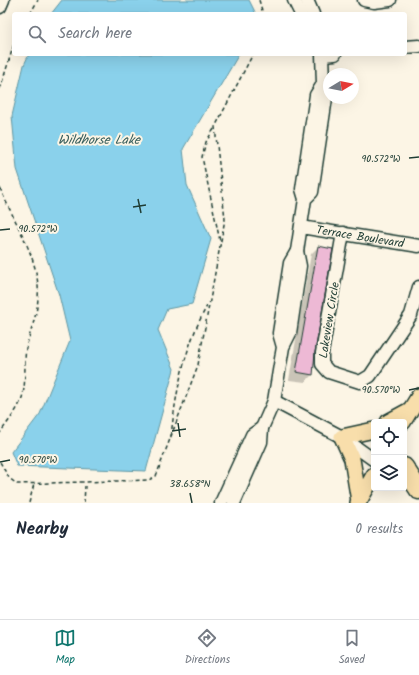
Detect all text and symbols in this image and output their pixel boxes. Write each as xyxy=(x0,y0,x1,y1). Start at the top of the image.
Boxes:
search box xyxy=(12,12,407,56)
text: Search here xyxy=(58,22,132,46)
icon: search xyxy=(26,23,48,45)
north arrow xyxy=(323,68,359,104)
water label: Wildhorse Lake xyxy=(58,130,141,151)
text: 90.572°W xyxy=(361,151,401,167)
text: 90.572°W xyxy=(18,221,58,237)
street label: Terrace Boulevard xyxy=(315,221,407,254)
street label: Lakeview Circle xyxy=(314,280,345,360)
text: 90.570°W xyxy=(362,382,400,398)
map controls xyxy=(371,419,407,491)
button: locate xyxy=(371,419,407,455)
text: 90.570°W xyxy=(19,452,57,468)
button: layers xyxy=(371,455,407,491)
text: 38.658°N xyxy=(169,476,211,492)
text: Nearby xyxy=(16,516,68,543)
text: 0 results xyxy=(356,519,403,540)
tab: Map xyxy=(54,627,76,669)
tab: Directions xyxy=(185,627,230,669)
tab: Saved xyxy=(339,627,365,669)

